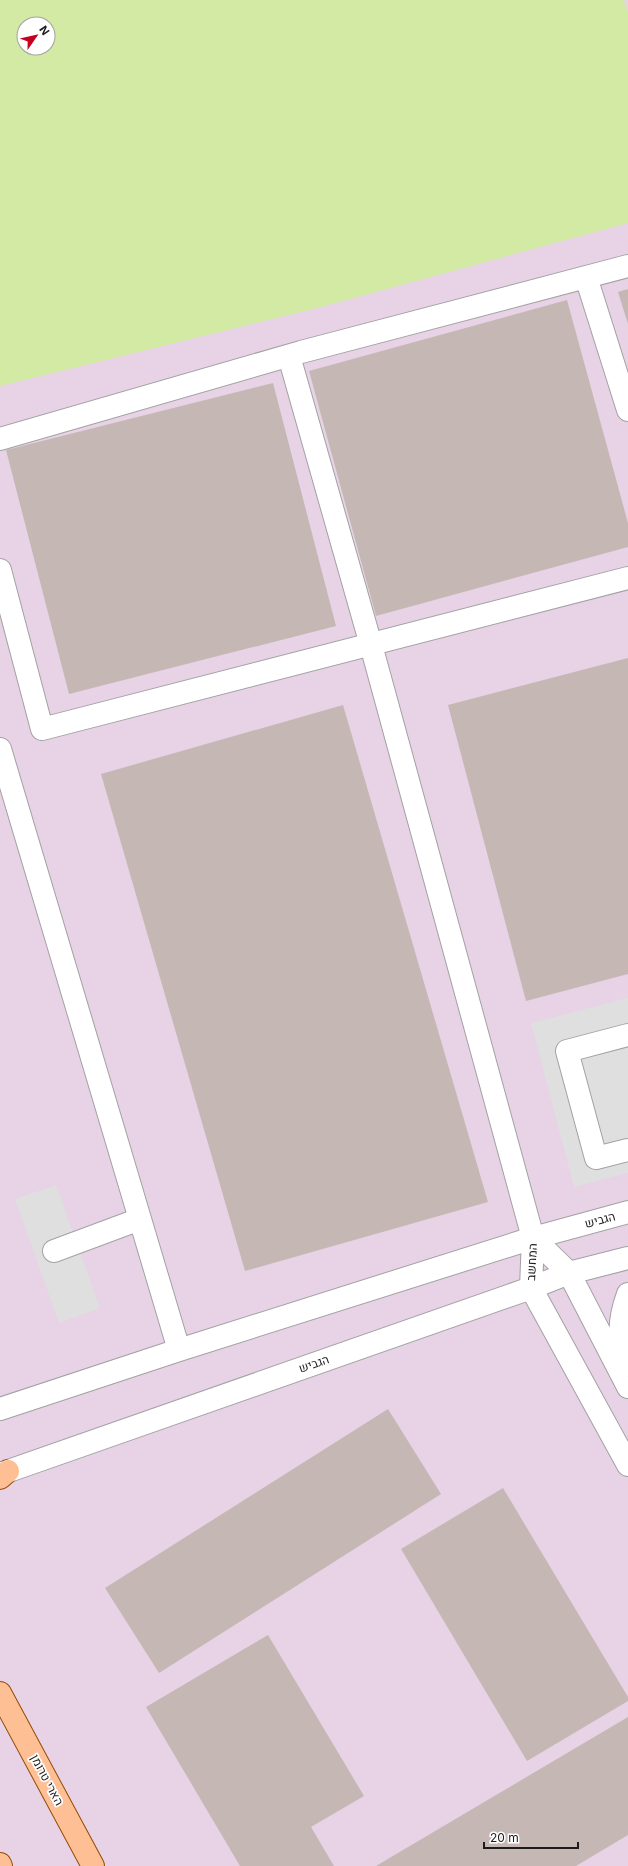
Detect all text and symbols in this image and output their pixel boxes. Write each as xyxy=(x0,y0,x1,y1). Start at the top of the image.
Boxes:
north arrow xyxy=(16,16,56,56)
text: N xyxy=(36,23,52,38)
street label: הגביש xyxy=(583,1208,617,1231)
street label: המחשב xyxy=(523,1243,540,1281)
street label: הגביש xyxy=(297,1351,331,1376)
street label: הארי טרומן xyxy=(28,1752,67,1808)
scale bar xyxy=(484,1824,578,1850)
text: 20 m xyxy=(490,1830,519,1845)

